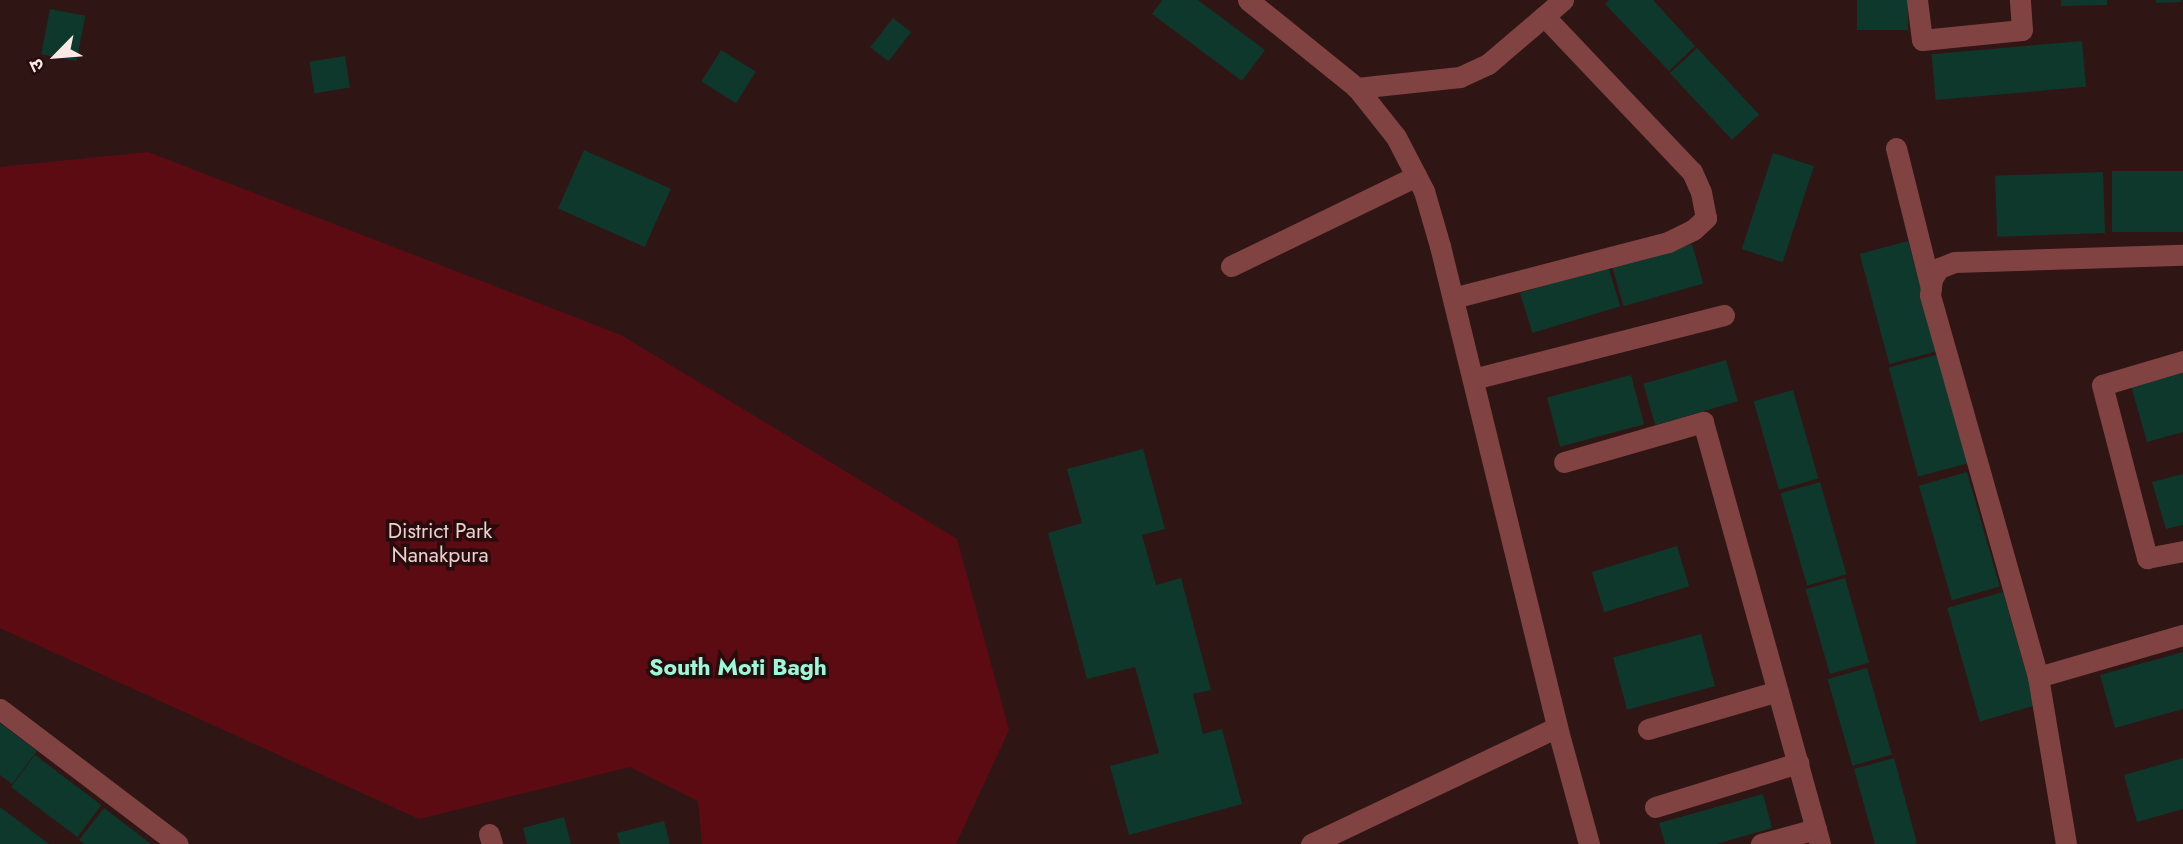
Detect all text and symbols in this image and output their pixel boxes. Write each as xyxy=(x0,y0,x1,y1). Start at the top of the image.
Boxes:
north arrow xyxy=(21,21,91,91)
text: उ xyxy=(22,54,51,76)
park label: District Park Nanakpura xyxy=(388,518,492,568)
district label: South Moti Bagh xyxy=(649,653,827,681)

